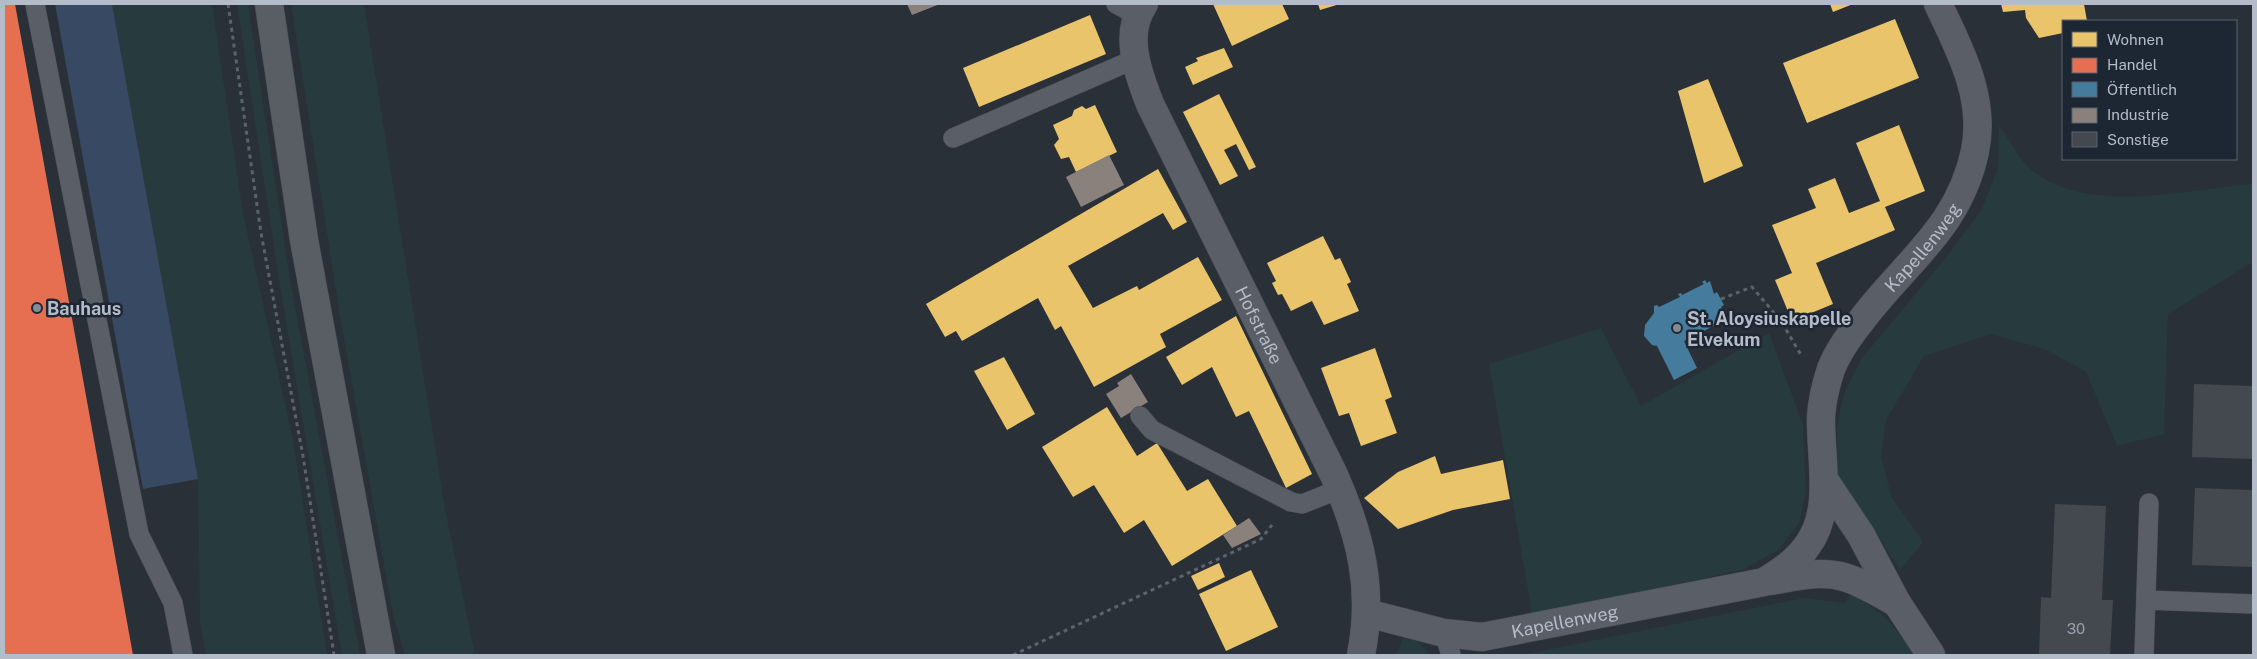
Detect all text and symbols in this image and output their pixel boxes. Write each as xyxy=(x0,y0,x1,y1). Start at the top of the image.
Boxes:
legend xyxy=(2062,20,2237,160)
text: Wohnen xyxy=(2107,31,2164,48)
text: Handel xyxy=(2107,56,2157,73)
text: Öffentlich xyxy=(2107,80,2177,98)
text: Industrie xyxy=(2107,106,2169,123)
text: Sonstige xyxy=(2107,131,2169,148)
street label: Kapellenweg xyxy=(1880,199,1964,296)
street label: Hofstraße xyxy=(1231,283,1288,367)
place label: Bauhaus xyxy=(47,298,121,319)
marker: Bauhaus xyxy=(31,302,43,314)
place label: St. Aloysiuskapelle Elvekum xyxy=(1687,308,1852,350)
marker: St. Aloysiuskapelle Elvekum xyxy=(1671,322,1683,334)
street label: Kapellenweg xyxy=(1509,600,1620,642)
house number: 30 xyxy=(2067,620,2085,637)

